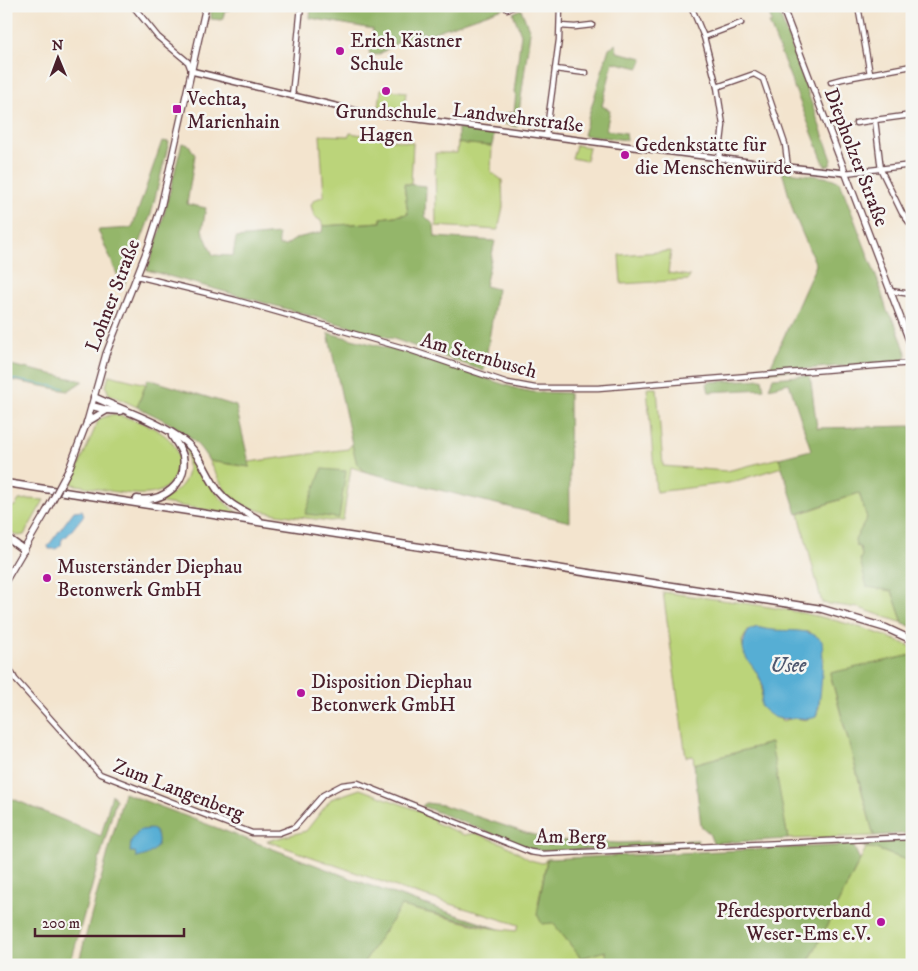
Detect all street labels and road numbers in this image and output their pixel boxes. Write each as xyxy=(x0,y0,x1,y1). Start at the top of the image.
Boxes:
street label: Diepholzer Straße xyxy=(818,85,893,230)
street label: Landwehrstraße xyxy=(451,98,585,139)
street label: Lohner Straße xyxy=(81,236,146,355)
street label: Am Sternbusch xyxy=(418,328,540,385)
street label: Zum Langenberg xyxy=(109,754,248,827)
street label: Am Berg xyxy=(536,824,607,851)

